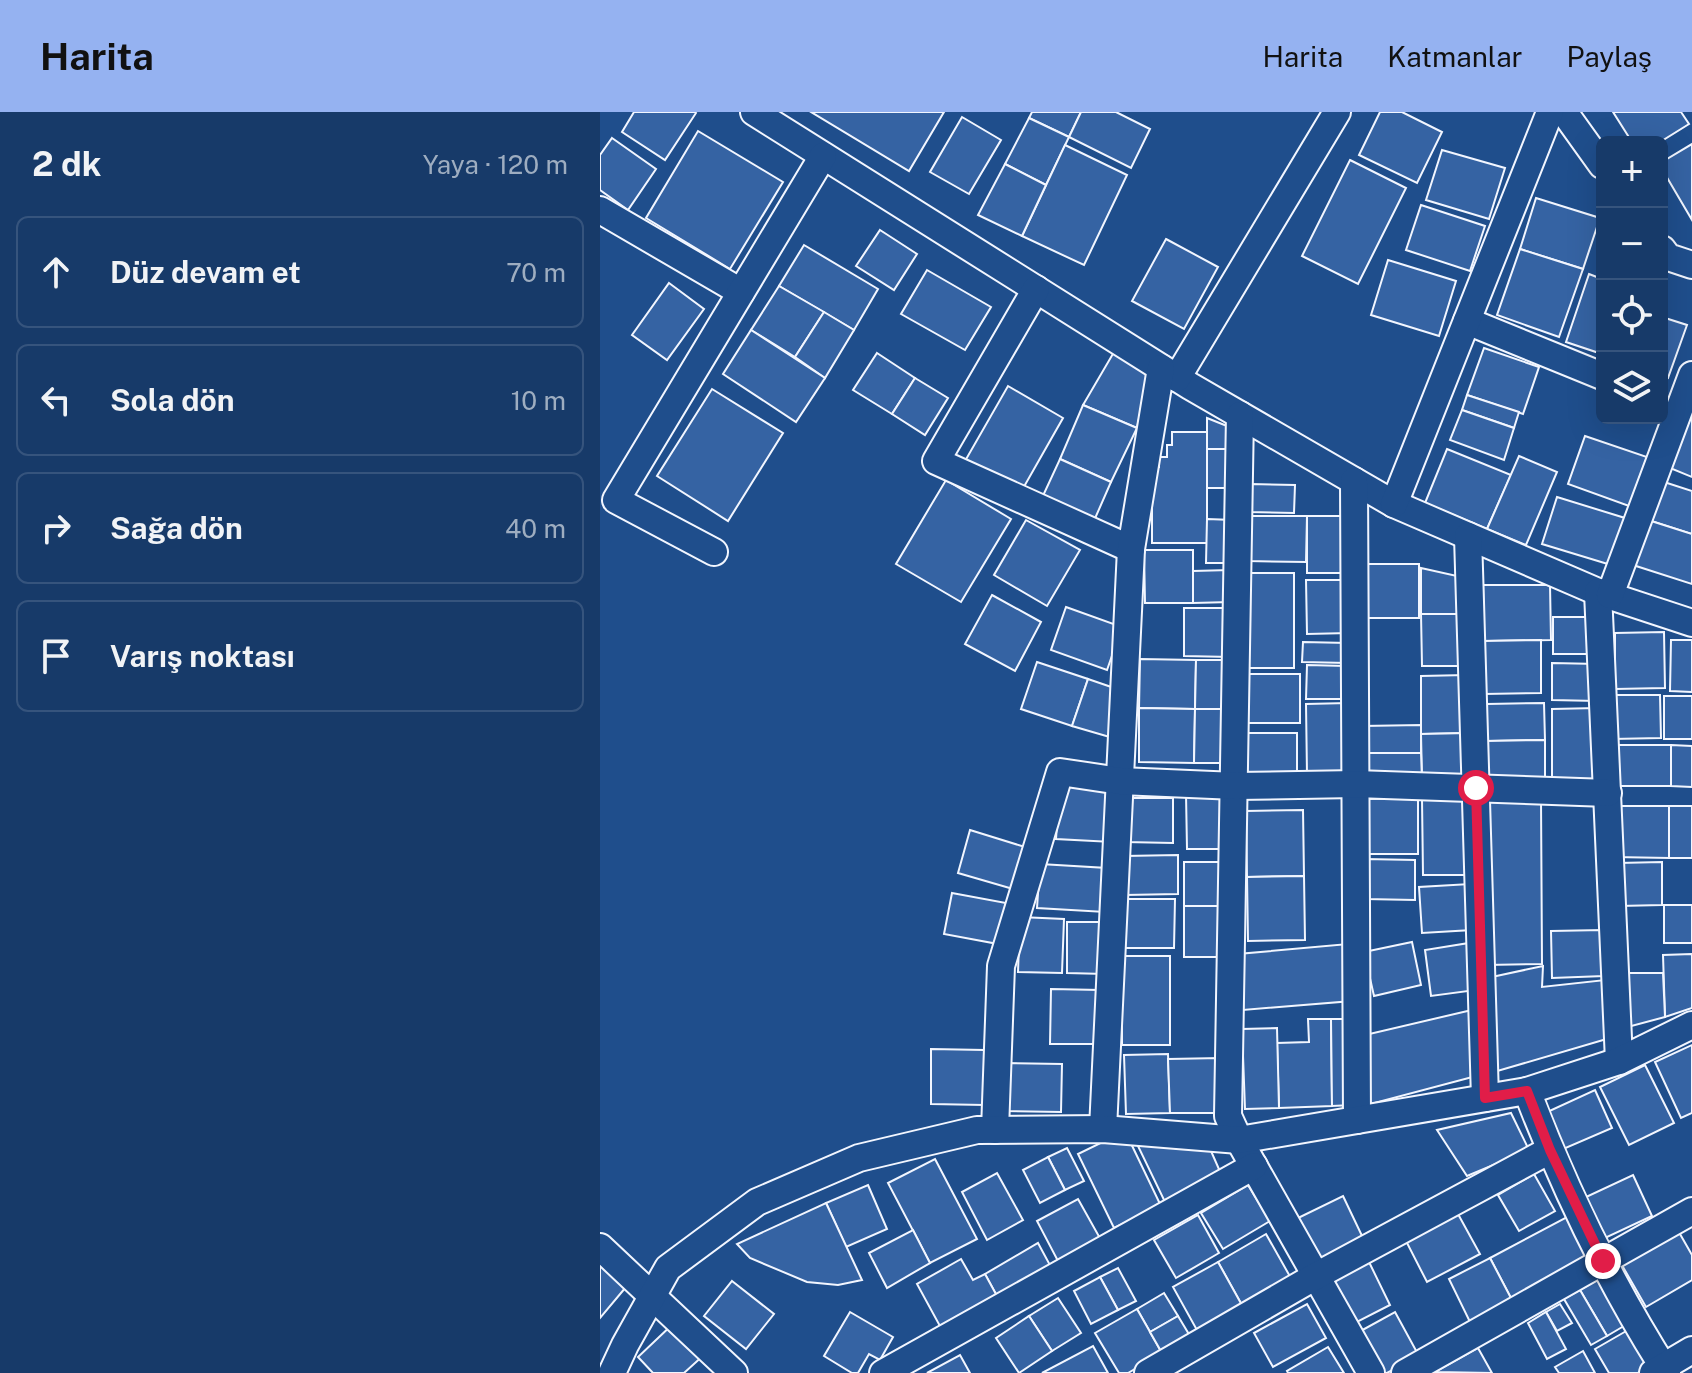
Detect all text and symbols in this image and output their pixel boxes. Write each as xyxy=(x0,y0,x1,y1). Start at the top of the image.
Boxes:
text: Harita xyxy=(40,34,154,79)
text: Harita xyxy=(1262,40,1343,73)
text: Katmanlar xyxy=(1387,40,1523,73)
text: Paylaş xyxy=(1567,40,1652,73)
map controls xyxy=(1596,136,1668,424)
button: + xyxy=(1596,136,1668,208)
text: 2 dk xyxy=(32,144,102,184)
text: Yaya · 120 m xyxy=(423,149,568,180)
button: − xyxy=(1596,208,1668,280)
icon: ahead xyxy=(34,250,78,294)
text: Düz devam et xyxy=(110,254,301,290)
text: 70 m xyxy=(506,257,566,288)
button: locate xyxy=(1596,280,1668,352)
button: layers xyxy=(1596,352,1668,424)
icon: left xyxy=(34,378,78,422)
text: Sola dön xyxy=(110,382,234,418)
text: 10 m xyxy=(511,385,566,416)
icon: right xyxy=(34,506,78,550)
text: Sağa dön xyxy=(110,510,243,546)
text: 40 m xyxy=(505,513,566,544)
icon: arrive xyxy=(34,634,78,678)
text: Varış noktası xyxy=(110,638,295,674)
route start xyxy=(1458,770,1494,806)
route end xyxy=(1585,1243,1621,1279)

